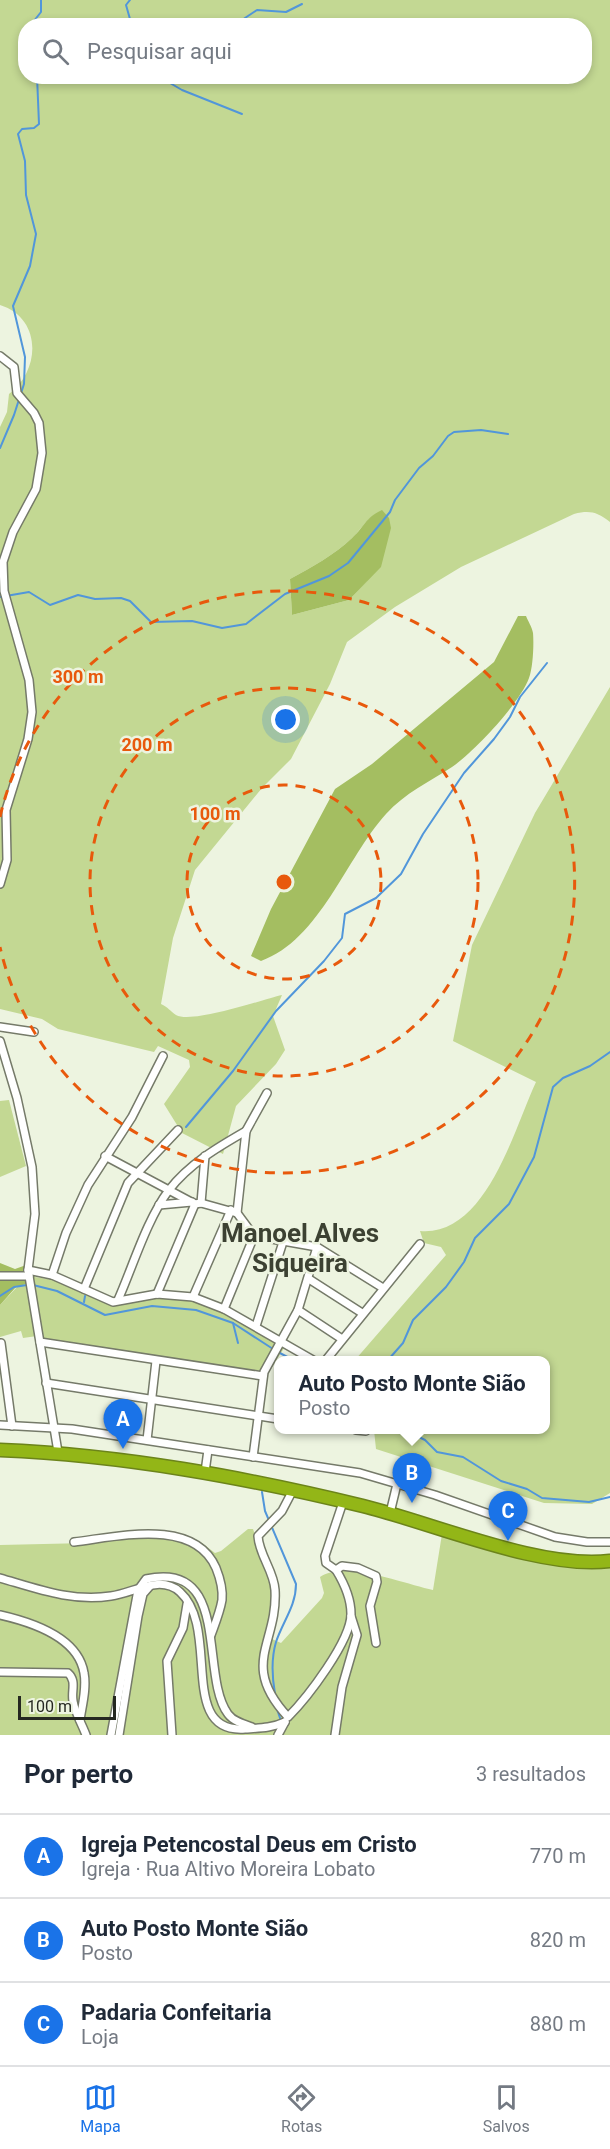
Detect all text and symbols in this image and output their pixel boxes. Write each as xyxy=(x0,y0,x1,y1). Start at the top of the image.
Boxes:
search box xyxy=(18,18,592,84)
icon: search xyxy=(39,35,72,68)
text: Pesquisar aqui xyxy=(87,39,232,64)
text: 300 m xyxy=(52,666,104,687)
your location xyxy=(271,705,300,734)
text: 200 m xyxy=(121,734,173,755)
text: 100 m xyxy=(189,803,241,824)
centre of rings xyxy=(274,872,294,892)
district label: Manoel Alves Siqueira xyxy=(221,1218,379,1278)
popup xyxy=(274,1356,550,1434)
text: Auto Posto Monte Sião xyxy=(298,1371,526,1396)
text: Posto xyxy=(298,1396,350,1420)
pin: A xyxy=(104,1400,142,1449)
pin: B xyxy=(392,1454,432,1503)
pin: C xyxy=(488,1492,528,1541)
scale bar xyxy=(18,1693,116,1720)
text: 100 m xyxy=(27,1697,72,1716)
text: Por perto xyxy=(24,1759,133,1789)
text: 3 resultados xyxy=(476,1762,586,1786)
text: Igreja Petencostal Deus em Cristo xyxy=(81,1832,417,1857)
text: A xyxy=(37,1844,50,1868)
text: 770 m xyxy=(530,1844,586,1868)
text: Igreja · Rua Altivo Moreira Lobato xyxy=(81,1857,375,1881)
text: Auto Posto Monte Sião xyxy=(81,1916,308,1941)
text: B xyxy=(37,1928,50,1952)
text: 820 m xyxy=(530,1928,586,1952)
text: Posto xyxy=(81,1941,133,1965)
text: Padaria Confeitaria xyxy=(81,2000,271,2025)
text: C xyxy=(37,2012,50,2036)
text: 880 m xyxy=(530,2012,586,2036)
text: Loja xyxy=(81,2025,119,2049)
tab: Mapa xyxy=(80,2081,121,2136)
tab: Rotas xyxy=(281,2081,322,2136)
tab: Salvos xyxy=(483,2081,530,2136)

